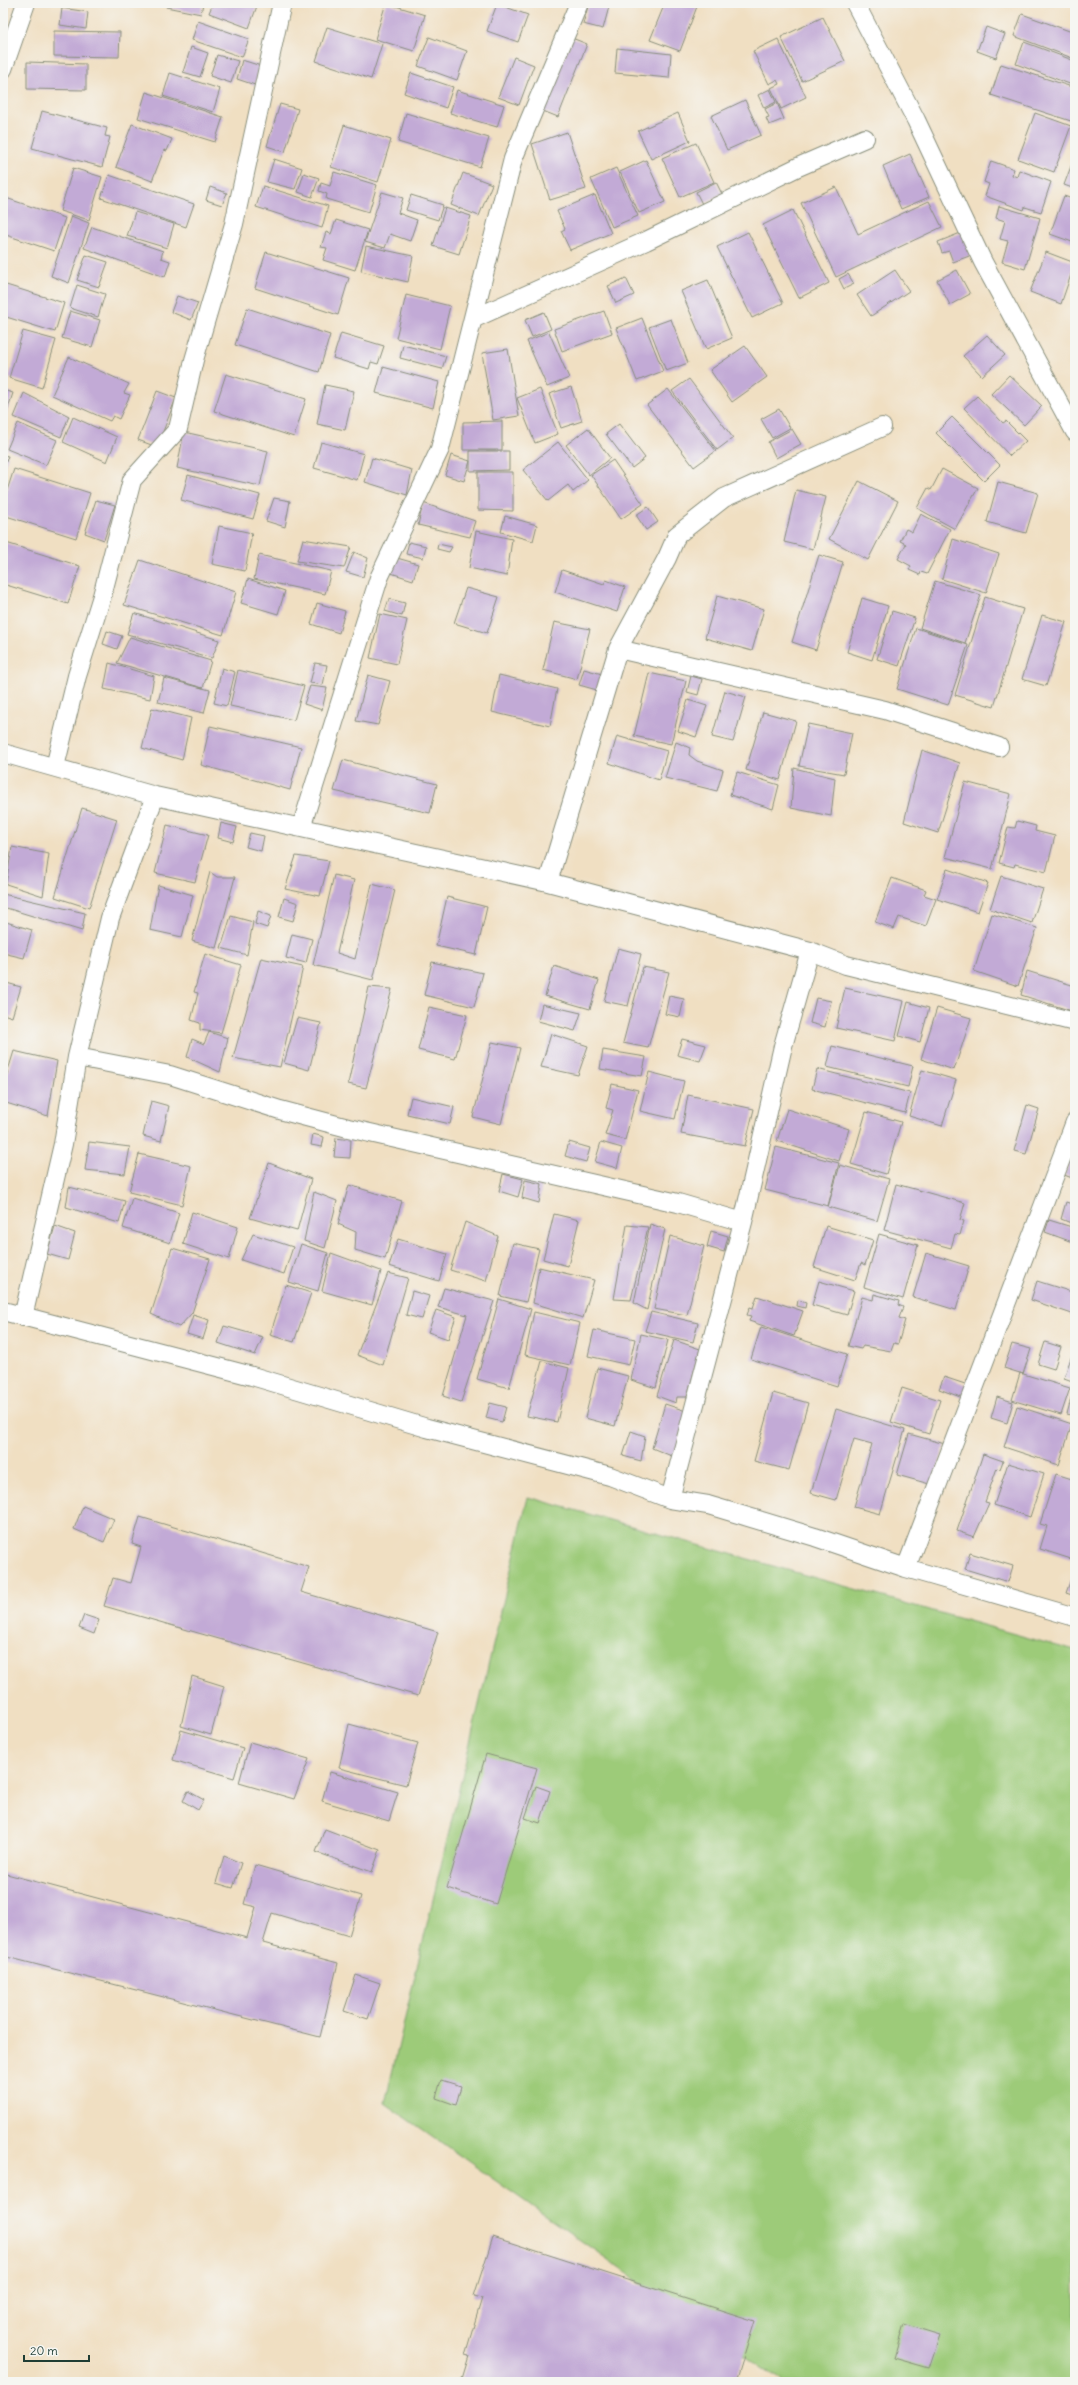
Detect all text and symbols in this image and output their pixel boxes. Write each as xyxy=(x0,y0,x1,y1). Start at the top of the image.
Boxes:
scale bar xyxy=(24,2337,89,2363)
text: 20 m xyxy=(30,2343,58,2358)

